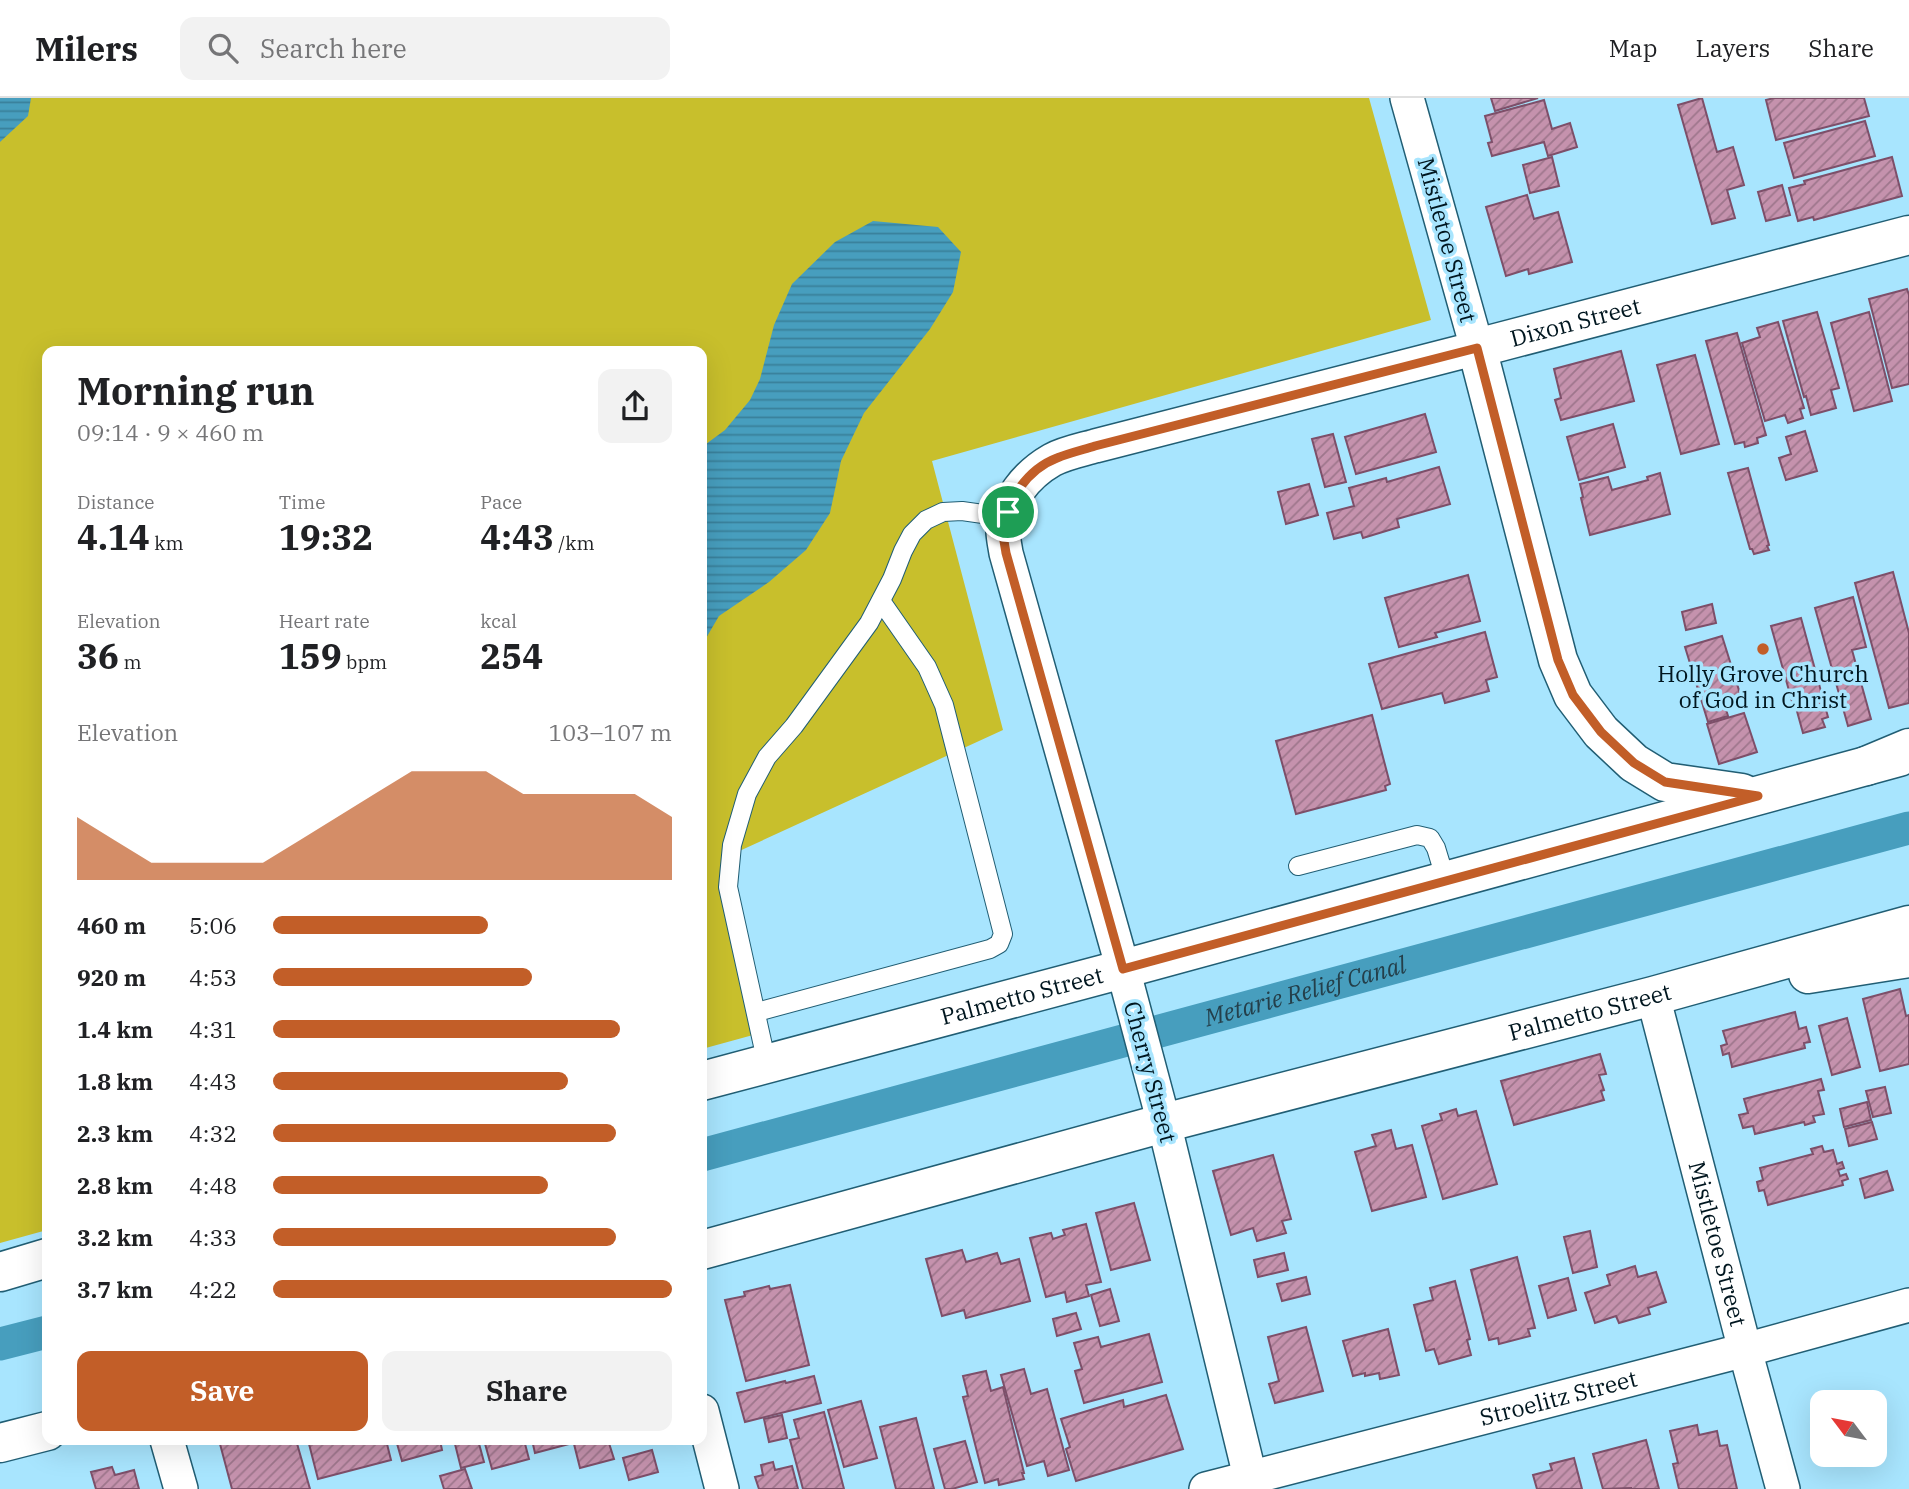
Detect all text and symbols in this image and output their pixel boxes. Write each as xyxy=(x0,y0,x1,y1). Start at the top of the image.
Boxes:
search box xyxy=(180,17,670,80)
text: Milers xyxy=(35,27,138,70)
icon: search xyxy=(204,29,242,67)
text: Search here xyxy=(260,31,407,65)
text: Map xyxy=(1609,32,1657,64)
text: Layers xyxy=(1695,32,1770,64)
text: Share xyxy=(1808,32,1874,64)
street label: Mistletoe Street xyxy=(1412,154,1484,325)
street label: Dixon Street xyxy=(1507,290,1644,353)
text: Morning run xyxy=(77,366,315,415)
button: share xyxy=(598,369,672,443)
text: 09:14 · 9 × 460 m xyxy=(77,417,264,447)
pin xyxy=(978,482,1038,542)
text: Distance xyxy=(77,490,155,514)
text: Time xyxy=(279,490,325,514)
text: Pace xyxy=(480,490,522,514)
icon: arrive xyxy=(989,493,1027,531)
text: 4.14 xyxy=(77,514,150,560)
text: 19:32 xyxy=(279,514,373,560)
text: 4:43 xyxy=(480,514,554,560)
text: km xyxy=(150,531,184,555)
text: /km xyxy=(554,531,595,555)
text: Elevation xyxy=(77,609,161,633)
text: Heart rate xyxy=(279,609,370,633)
text: kcal xyxy=(480,609,517,633)
text: 36 xyxy=(77,633,119,679)
text: 159 xyxy=(279,633,342,679)
text: 254 xyxy=(480,633,543,679)
marker: Holly Grove Church of God in Christ xyxy=(1755,641,1771,657)
text: m xyxy=(119,650,142,674)
text: bpm xyxy=(342,650,387,674)
place label: Holly Grove Church of God in Christ xyxy=(1657,658,1869,714)
text: Elevation xyxy=(77,717,178,747)
text: 103–107 m xyxy=(548,717,672,747)
text: 460 m xyxy=(77,910,146,940)
text: 5:06 xyxy=(189,910,237,940)
water label: Metarie Relief Canal xyxy=(1200,948,1411,1033)
street label: Palmetto Street xyxy=(937,959,1106,1031)
text: 920 m xyxy=(77,962,146,992)
text: 4:53 xyxy=(189,962,237,992)
street label: Palmetto Street xyxy=(1505,976,1674,1047)
street label: Cherry Street xyxy=(1118,998,1184,1146)
text: 1.4 km xyxy=(77,1014,153,1044)
text: 4:31 xyxy=(189,1014,237,1044)
text: 1.8 km xyxy=(77,1066,153,1096)
text: 4:43 xyxy=(189,1066,237,1096)
text: 2.3 km xyxy=(77,1118,153,1148)
text: 4:32 xyxy=(189,1118,237,1148)
street label: Mistletoe Street xyxy=(1683,1158,1754,1329)
text: 2.8 km xyxy=(77,1170,153,1200)
text: 4:48 xyxy=(189,1170,237,1200)
text: 3.2 km xyxy=(77,1222,153,1252)
text: 4:33 xyxy=(189,1222,237,1252)
text: 3.7 km xyxy=(77,1274,153,1304)
text: 4:22 xyxy=(189,1274,237,1304)
button: Save xyxy=(77,1351,368,1431)
button: Share xyxy=(382,1351,672,1431)
street label: Stroelitz Street xyxy=(1476,1362,1640,1432)
north arrow xyxy=(1810,1390,1886,1466)
map controls xyxy=(1810,1390,1887,1467)

